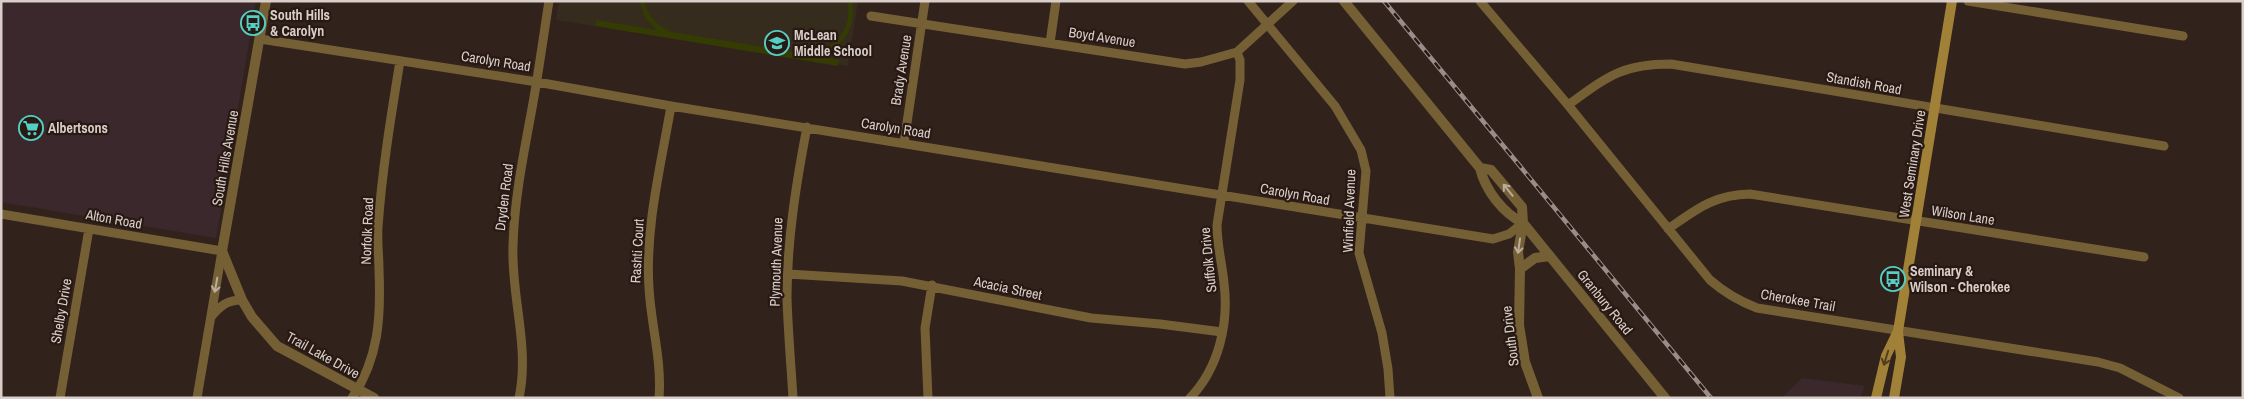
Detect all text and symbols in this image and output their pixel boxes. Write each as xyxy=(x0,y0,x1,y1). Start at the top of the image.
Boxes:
place label: South Hills & Carolyn xyxy=(270,6,330,40)
bus stop icon: South Hills & Carolyn xyxy=(240,10,266,36)
street label: Boyd Avenue xyxy=(1067,23,1137,51)
place label: McLean Middle School xyxy=(794,26,872,60)
school or university icon: McLean Middle School xyxy=(764,30,790,56)
street label: Brady Avenue xyxy=(887,33,915,107)
street label: Carolyn Road xyxy=(460,47,532,75)
street label: Standish Road xyxy=(1825,68,1903,98)
street label: South Hills Avenue xyxy=(208,109,242,207)
street label: West Seminary Drive xyxy=(1895,109,1929,219)
street label: Carolyn Road xyxy=(860,114,932,142)
supermarket icon: Albertsons xyxy=(18,115,44,141)
place label: Albertsons xyxy=(48,119,108,137)
street label: Dryden Road xyxy=(491,162,517,232)
street label: Winfield Avenue xyxy=(1339,169,1359,253)
street label: Carolyn Road xyxy=(1259,179,1331,209)
one-way arrow xyxy=(1503,184,1514,197)
street label: Norfolk Road xyxy=(357,197,377,265)
street label: Wilson Lane xyxy=(1930,201,1996,229)
street label: Alton Road xyxy=(83,205,144,233)
street label: Plymouth Avenue xyxy=(765,217,787,307)
street label: Rashti Court xyxy=(626,218,648,284)
street label: Suffolk Drive xyxy=(1196,226,1220,294)
one-way arrow xyxy=(1514,238,1524,254)
place label: Seminary & Wilson - Cherokee xyxy=(1910,262,2010,296)
street label: Granbury Road xyxy=(1573,266,1637,338)
bus stop icon: Seminary & Wilson - Cherokee xyxy=(1880,266,1906,292)
street label: Acacia Street xyxy=(971,272,1044,304)
street label: Shelby Drive xyxy=(46,277,76,345)
one-way arrow xyxy=(210,277,220,293)
street label: Cherokee Trail xyxy=(1759,285,1837,315)
street label: South Drive xyxy=(1497,305,1523,367)
street label: Trail Lake Drive xyxy=(283,327,363,383)
one-way arrow xyxy=(1881,350,1891,366)

